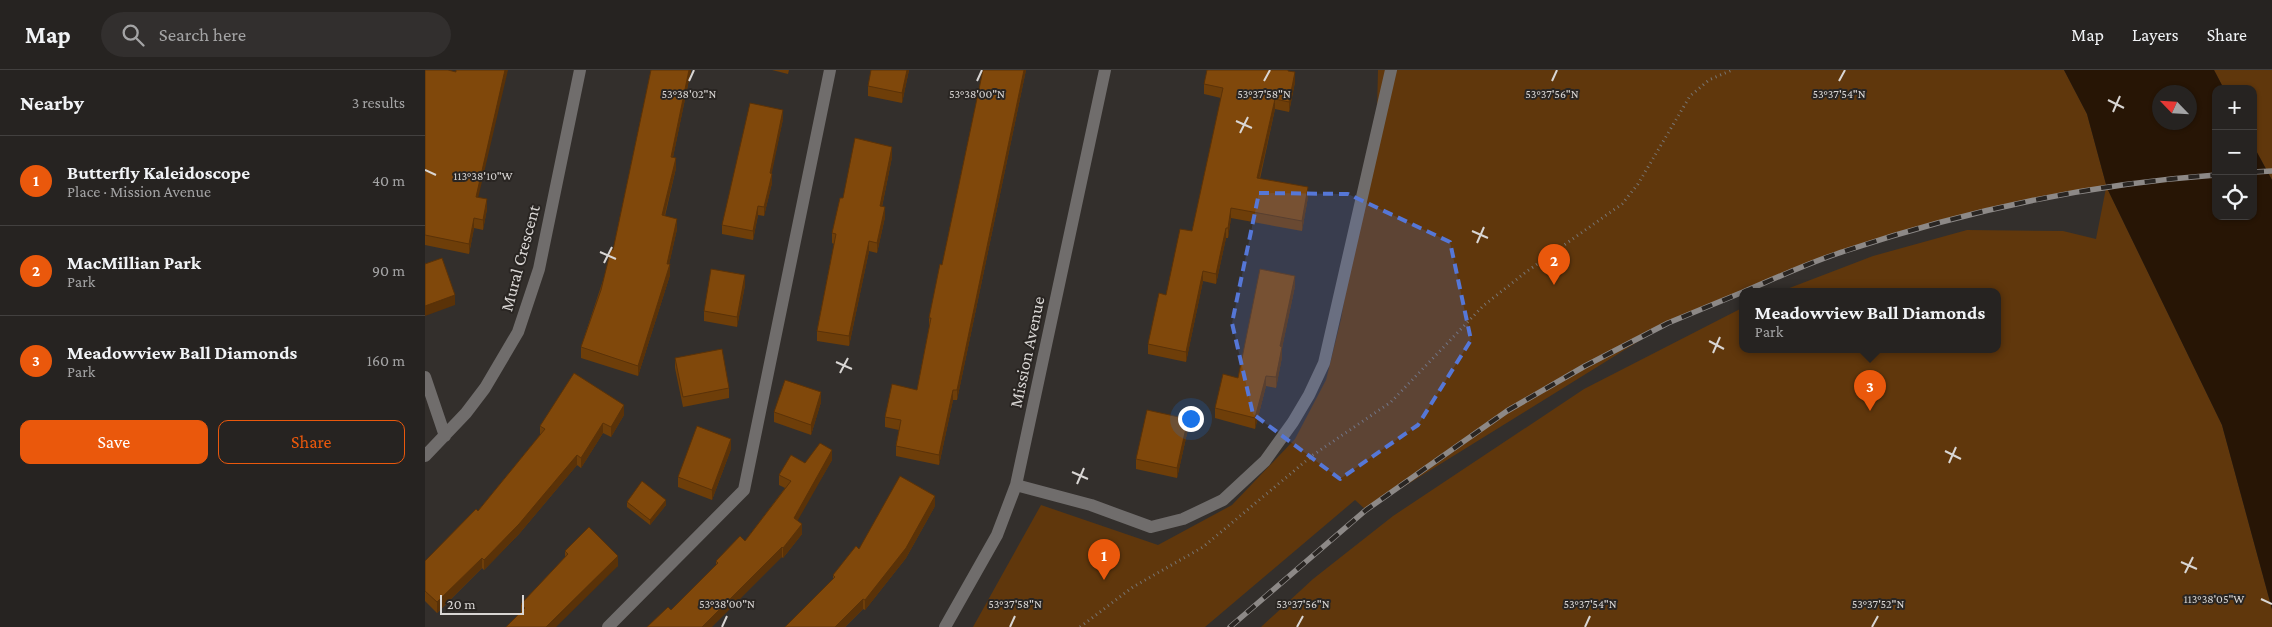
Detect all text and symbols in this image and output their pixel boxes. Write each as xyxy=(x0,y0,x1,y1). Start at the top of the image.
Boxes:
search box xyxy=(101,12,451,57)
text: Map xyxy=(25,21,71,48)
icon: search xyxy=(119,21,147,49)
text: Search here xyxy=(159,24,246,45)
text: Map xyxy=(2071,25,2104,45)
text: Layers xyxy=(2132,25,2179,45)
text: Share xyxy=(2207,25,2247,45)
north arrow xyxy=(2152,85,2197,130)
map controls xyxy=(2212,85,2257,220)
button: + xyxy=(2212,85,2257,130)
text: 53°38'02"N xyxy=(662,87,717,101)
text: 53°38'00"N xyxy=(949,87,1005,101)
text: 53°37'58"N xyxy=(1237,87,1291,101)
text: 53°37'56"N xyxy=(1525,87,1579,101)
text: 53°37'54"N xyxy=(1812,87,1866,101)
text: Nearby xyxy=(20,91,84,115)
text: 3 results xyxy=(352,94,405,111)
button: − xyxy=(2212,130,2257,175)
text: Butterfly Kaleidoscope xyxy=(67,162,250,183)
text: 113°38'10"W xyxy=(453,169,513,183)
text: 1 xyxy=(33,172,39,189)
text: 40 m xyxy=(372,172,405,189)
button: locate xyxy=(2212,175,2257,220)
text: Place · Mission Avenue xyxy=(67,183,211,200)
street label: Mural Crescent xyxy=(496,202,544,313)
pin: 2 xyxy=(1538,244,1570,285)
text: MacMillian Park xyxy=(67,252,201,273)
text: 2 xyxy=(32,262,40,279)
text: 90 m xyxy=(372,262,405,279)
text: Park xyxy=(67,273,95,290)
popup xyxy=(1739,288,2001,353)
street label: Mission Avenue xyxy=(1005,294,1049,410)
text: Meadowview Ball Diamonds xyxy=(1755,302,1985,323)
text: Park xyxy=(1755,323,1783,340)
text: Meadowview Ball Diamonds xyxy=(67,342,297,363)
text: 3 xyxy=(32,352,40,369)
text: 160 m xyxy=(367,352,405,369)
text: Park xyxy=(67,363,95,380)
pin: 3 xyxy=(1854,370,1886,411)
your location xyxy=(1178,406,1204,432)
button: Save xyxy=(20,420,208,464)
button: Share xyxy=(218,420,405,464)
pin: 1 xyxy=(1088,539,1120,580)
scale bar xyxy=(440,592,524,615)
text: 113°38'05"W xyxy=(2184,592,2244,606)
text: 20 m xyxy=(447,596,475,612)
text: 53°38'00"N xyxy=(699,597,755,611)
text: 53°37'58"N xyxy=(988,597,1042,611)
text: 53°37'56"N xyxy=(1276,597,1330,611)
text: 53°37'54"N xyxy=(1563,597,1617,611)
text: 53°37'52"N xyxy=(1852,597,1904,611)

